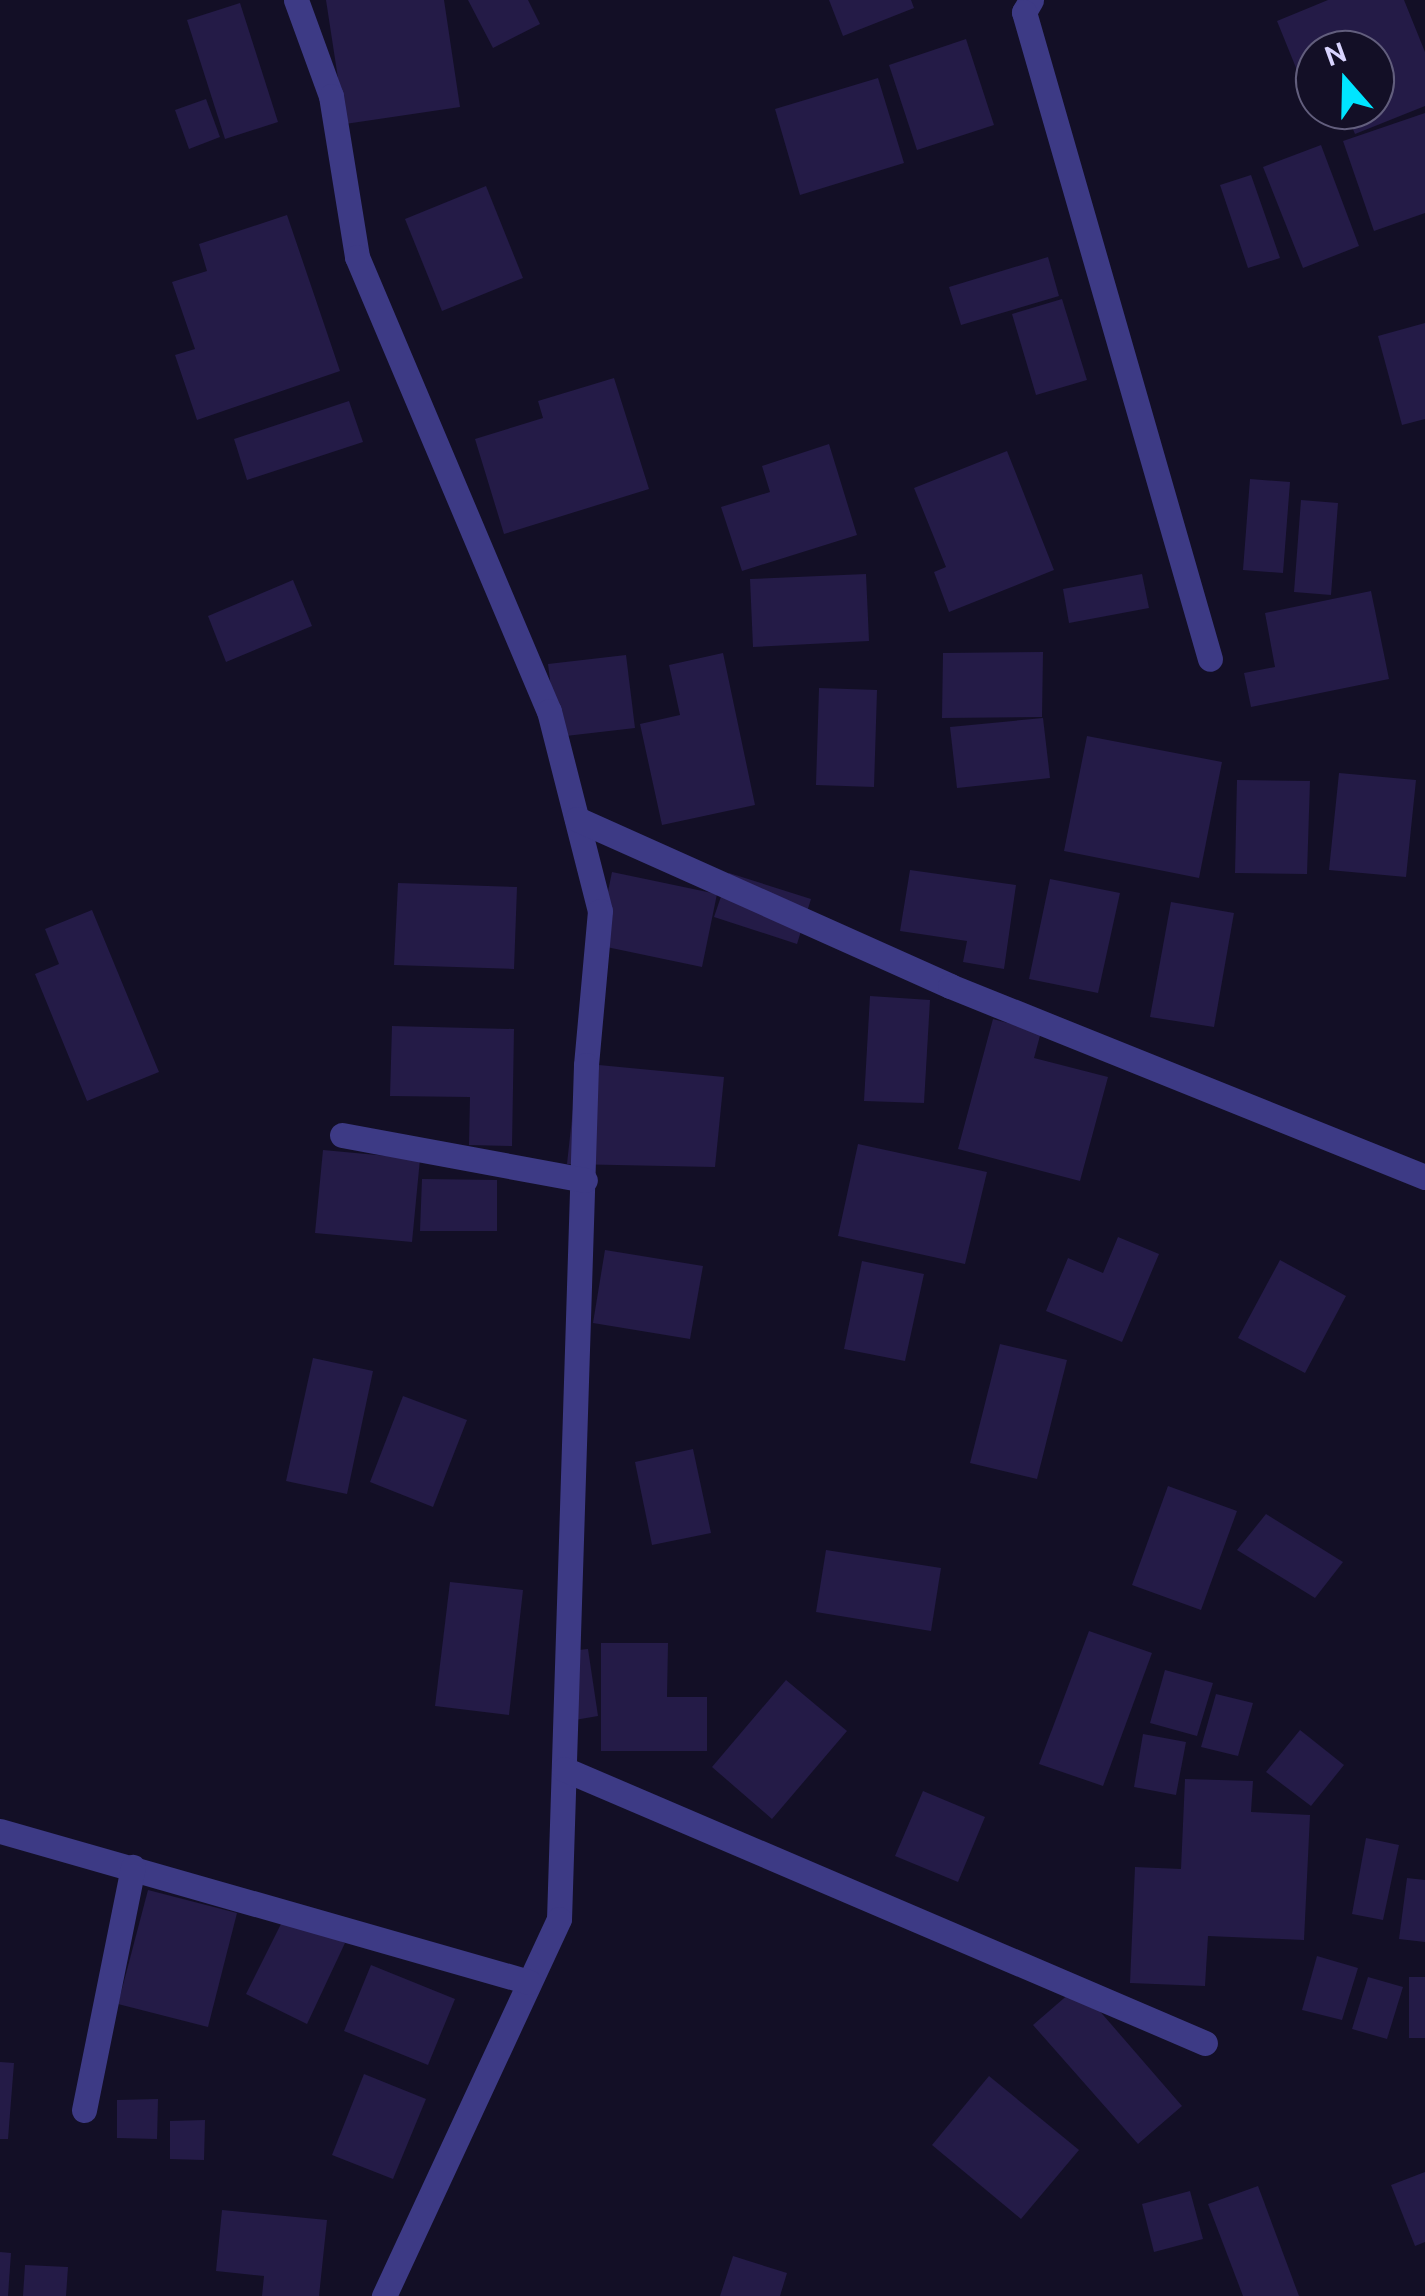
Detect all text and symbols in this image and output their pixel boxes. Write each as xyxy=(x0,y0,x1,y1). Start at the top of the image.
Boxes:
north arrow xyxy=(1295,30,1395,130)
text: N xyxy=(1320,35,1350,71)

